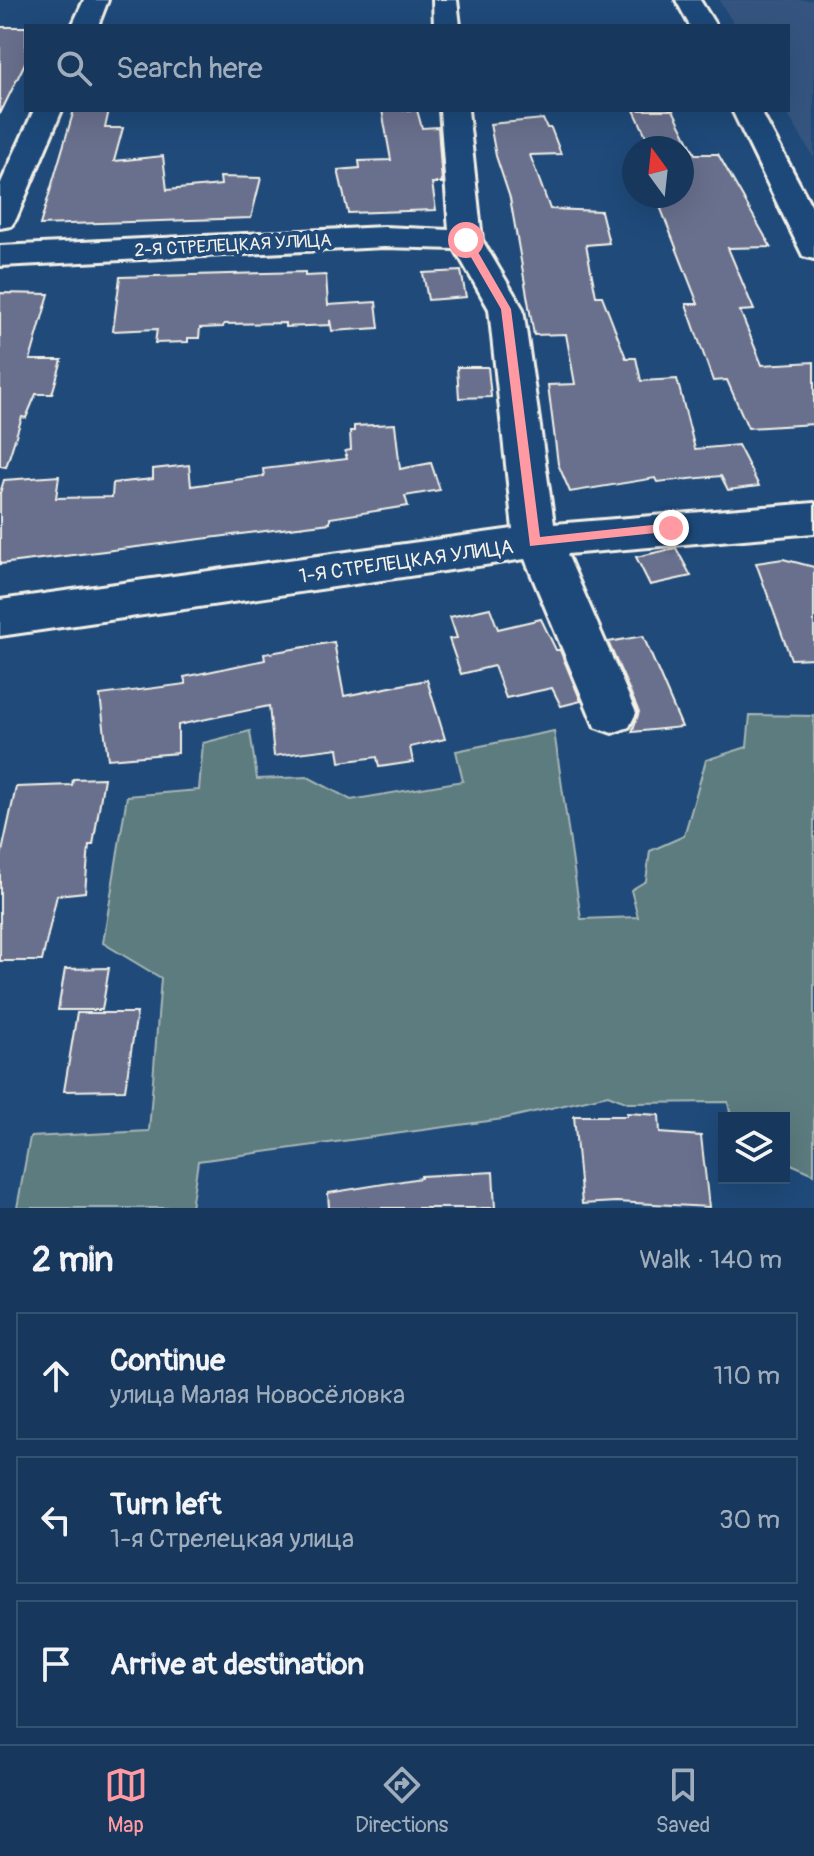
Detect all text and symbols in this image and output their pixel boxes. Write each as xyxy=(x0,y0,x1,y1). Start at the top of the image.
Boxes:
search box xyxy=(24,24,790,112)
icon: search xyxy=(52,46,96,90)
text: Search here xyxy=(116,50,263,87)
north arrow xyxy=(622,136,694,208)
route start xyxy=(448,222,484,258)
street label: 2-Я СТРЕЛЕЦКАЯ УЛИЦА xyxy=(134,229,333,262)
route end xyxy=(653,510,689,546)
street label: 1-Я СТРЕЛЕЦКАЯ УЛИЦА xyxy=(297,534,515,589)
map controls xyxy=(718,1112,790,1184)
button: layers xyxy=(718,1112,790,1184)
text: 2 min xyxy=(32,1239,114,1282)
text: Walk · 140 m xyxy=(639,1244,782,1276)
text: Continue xyxy=(110,1342,225,1379)
icon: ahead xyxy=(34,1354,78,1398)
text: 110 m xyxy=(713,1360,780,1392)
text: улица Малая Новосёловка xyxy=(110,1379,405,1411)
text: Turn left xyxy=(110,1486,221,1523)
icon: left xyxy=(34,1498,78,1542)
text: 30 m xyxy=(719,1504,780,1536)
text: 1-я Стрелецкая улица xyxy=(110,1523,354,1555)
icon: arrive xyxy=(34,1642,78,1686)
text: Arrive at destination xyxy=(110,1646,364,1683)
tab: Map xyxy=(104,1763,148,1839)
tab: Directions xyxy=(355,1763,448,1839)
tab: Saved xyxy=(656,1763,710,1839)

